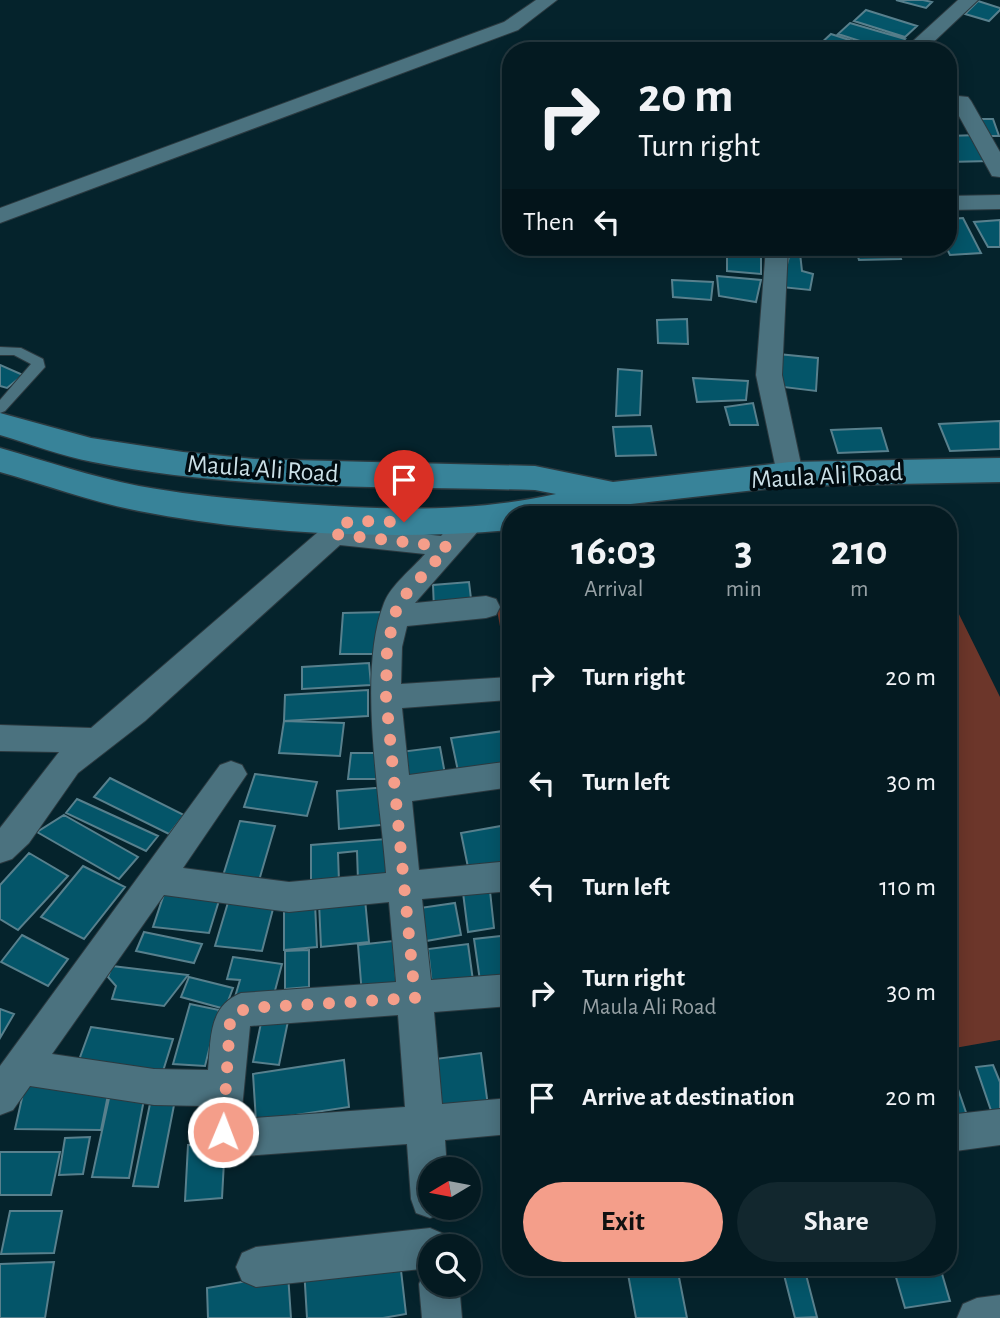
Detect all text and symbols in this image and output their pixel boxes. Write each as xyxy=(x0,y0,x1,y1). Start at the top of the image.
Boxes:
icon: right xyxy=(523,70,614,161)
text: 20 m xyxy=(638,72,734,121)
text: Turn right xyxy=(638,130,760,162)
icon: left xyxy=(588,203,626,241)
text: Then xyxy=(523,209,574,235)
pin xyxy=(374,450,434,522)
street label: Maula Ali Road xyxy=(186,451,340,487)
street label: Maula Ali Road xyxy=(750,459,904,493)
icon: arrive xyxy=(385,461,423,499)
text: 16:03 xyxy=(571,530,656,572)
text: 3 xyxy=(735,530,753,572)
text: 210 xyxy=(831,530,888,572)
text: Arrival xyxy=(584,578,643,601)
text: min xyxy=(726,578,762,601)
text: m xyxy=(850,578,868,601)
icon: right xyxy=(523,659,561,697)
text: Turn right xyxy=(582,664,685,690)
text: 20 m xyxy=(885,664,936,690)
icon: left xyxy=(523,764,561,802)
text: Turn left xyxy=(582,769,670,795)
text: 30 m xyxy=(886,769,936,795)
icon: left xyxy=(523,869,561,907)
text: Turn left xyxy=(582,874,670,900)
text: 110 m xyxy=(879,874,936,900)
text: Turn right xyxy=(582,965,685,991)
icon: right xyxy=(523,974,561,1012)
text: 30 m xyxy=(886,979,936,1005)
text: Maula Ali Road xyxy=(582,996,716,1019)
icon: arrive xyxy=(523,1079,561,1117)
text: Arrive at destination xyxy=(582,1084,795,1110)
text: 20 m xyxy=(885,1084,936,1110)
position arrow xyxy=(186,1095,260,1169)
north arrow xyxy=(418,1157,481,1220)
map controls xyxy=(418,1157,481,1297)
button: Exit xyxy=(523,1182,723,1262)
button: Share xyxy=(737,1182,936,1262)
button: search xyxy=(418,1234,481,1297)

